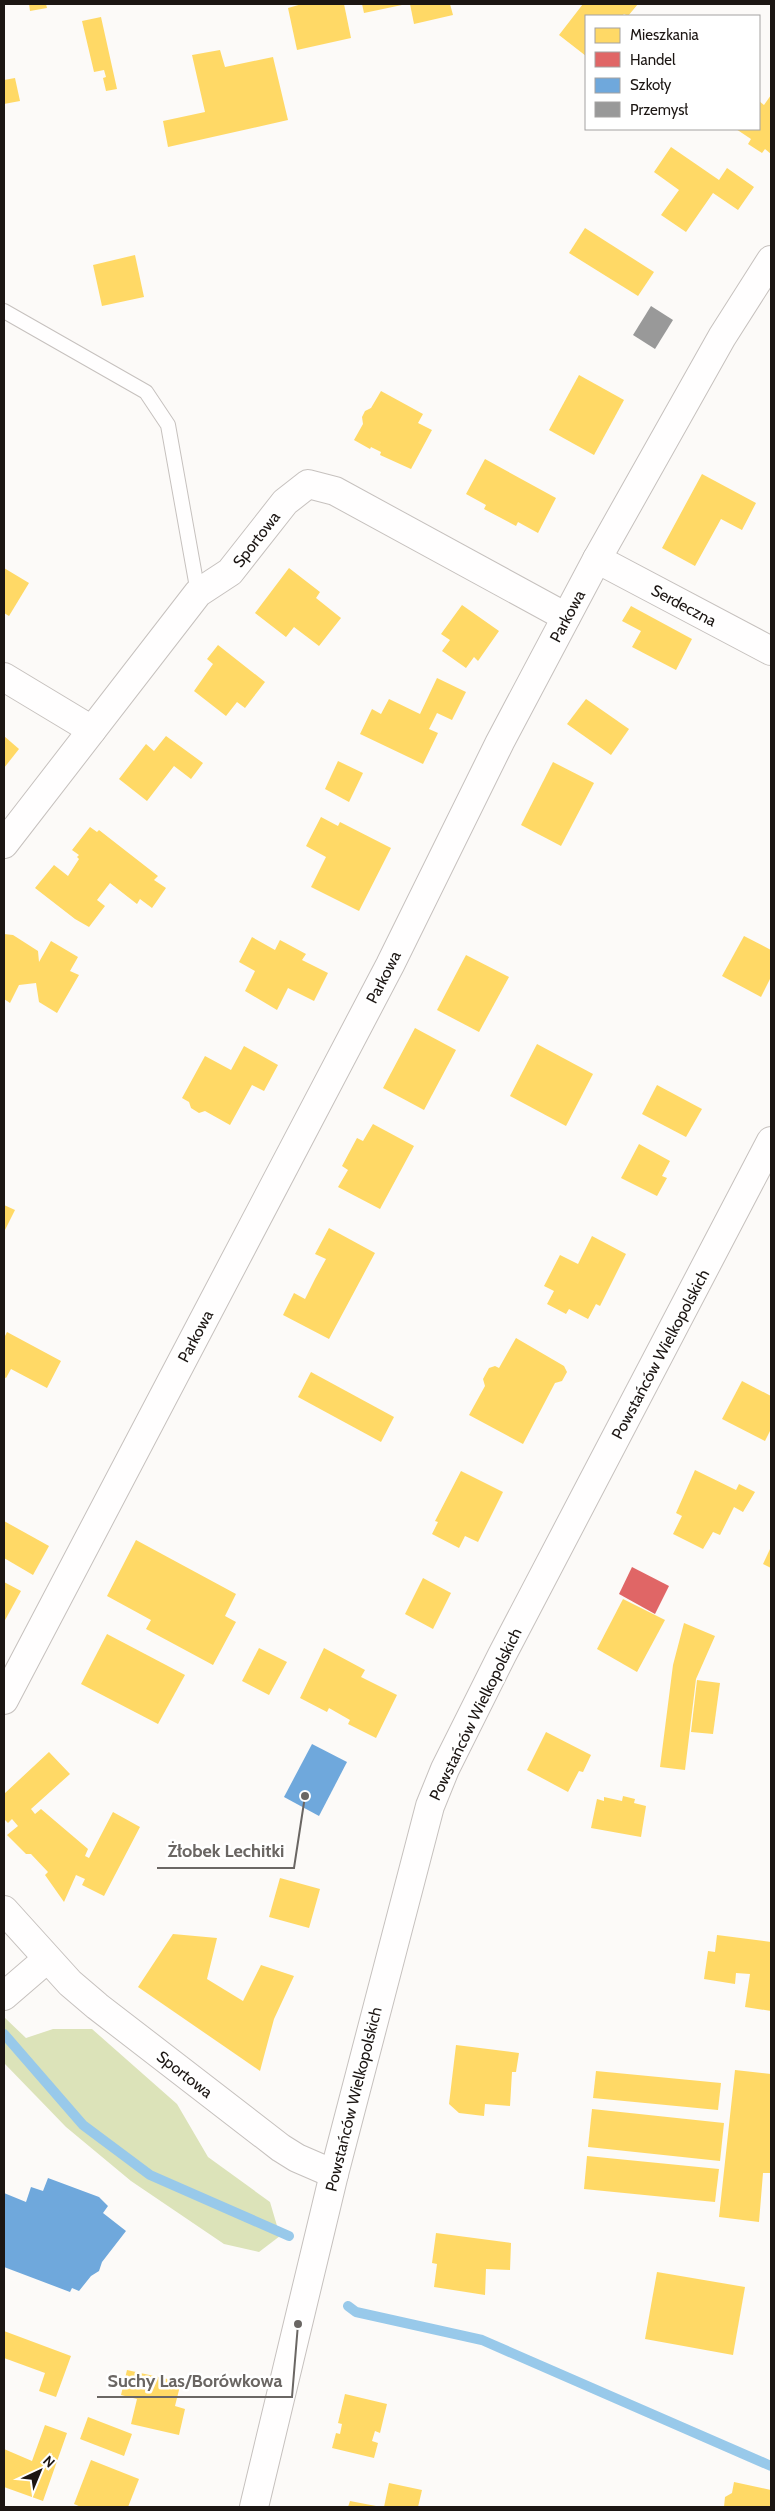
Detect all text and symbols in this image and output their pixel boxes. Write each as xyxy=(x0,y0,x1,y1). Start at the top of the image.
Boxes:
legend xyxy=(585,15,760,130)
text: Mieszkania xyxy=(630,26,700,44)
text: Handel xyxy=(630,51,676,69)
text: Szkoły xyxy=(630,76,672,94)
text: Przemysł xyxy=(630,101,688,119)
street label: Sportowa xyxy=(229,507,284,571)
street label: Serdeczna xyxy=(648,580,720,631)
street label: Parkowa xyxy=(546,587,589,646)
street label: Parkowa xyxy=(362,947,405,1007)
street label: Powstańców Wielkopolskich xyxy=(608,1266,713,1442)
street label: Parkowa xyxy=(174,1307,217,1366)
street label: Powstańców Wielkopolskich xyxy=(425,1625,526,1804)
callout: Żłobek Lechitki xyxy=(157,1835,294,1868)
text: Żłobek Lechitki xyxy=(168,1840,284,1862)
street label: Powstańców Wielkopolskich xyxy=(321,2005,386,2193)
street label: Sportowa xyxy=(153,2047,217,2102)
callout: Suchy Las/Borówkowa xyxy=(97,2364,292,2397)
text: Suchy Las/Borówkowa xyxy=(108,2370,282,2392)
north arrow xyxy=(15,2446,65,2496)
text: N xyxy=(39,2452,59,2472)

